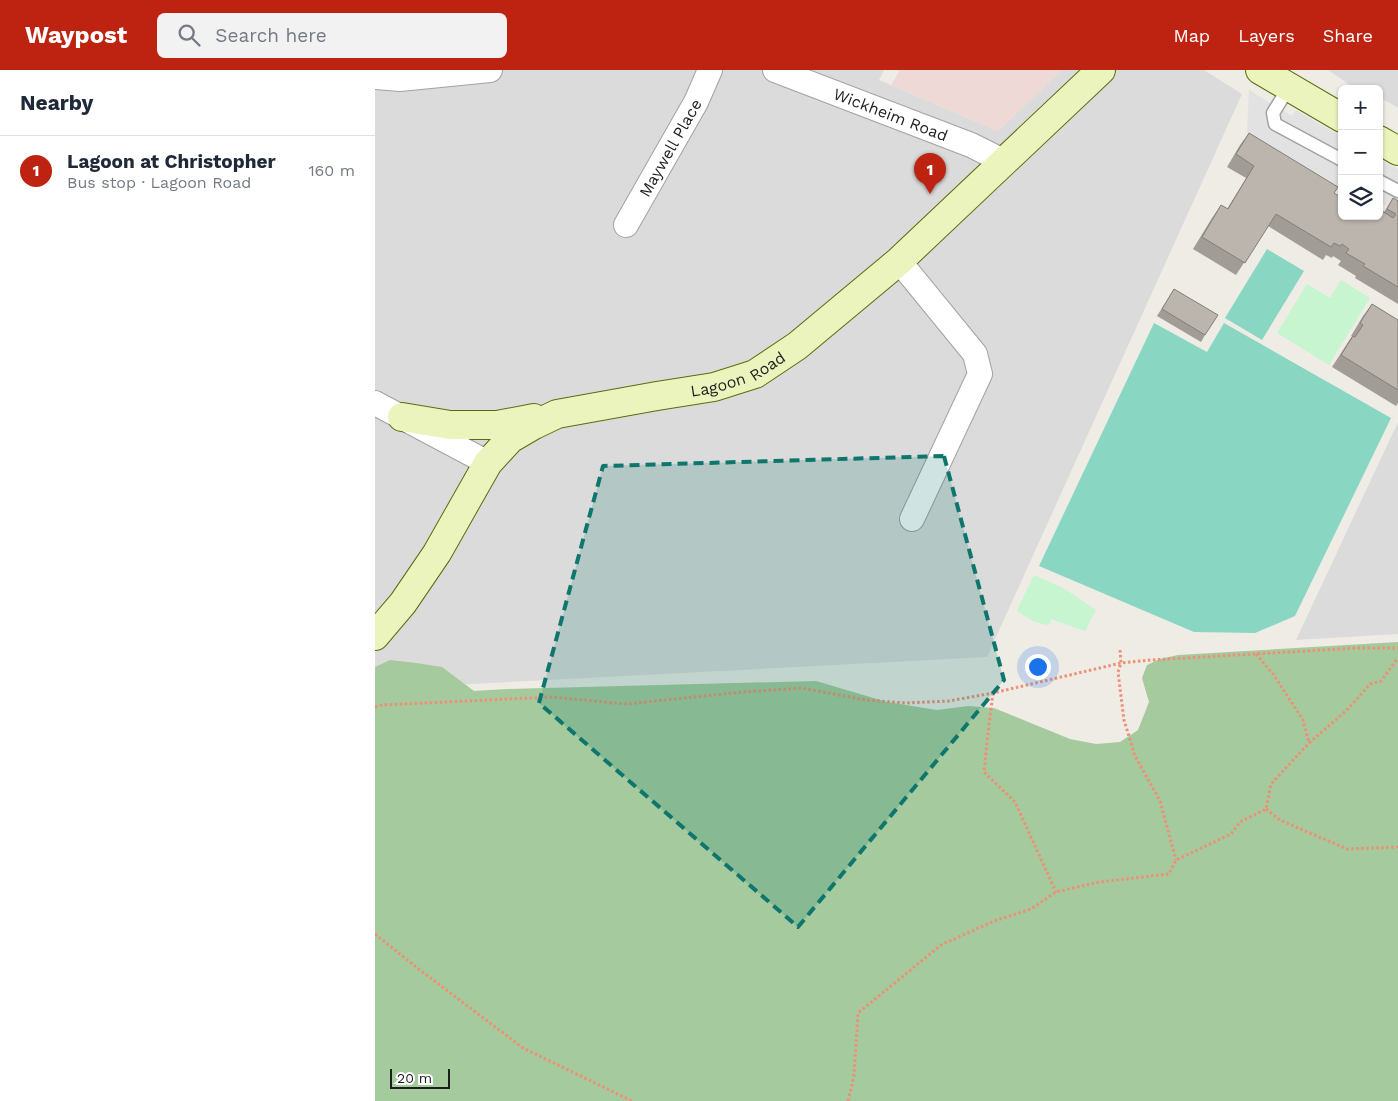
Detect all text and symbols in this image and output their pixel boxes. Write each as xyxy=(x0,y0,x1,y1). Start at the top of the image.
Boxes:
search box xyxy=(157,13,507,58)
text: Waypost xyxy=(25,21,127,49)
icon: search xyxy=(175,21,203,49)
text: Search here xyxy=(215,24,327,47)
text: Map xyxy=(1173,25,1210,46)
text: Layers xyxy=(1238,25,1295,46)
text: Share xyxy=(1323,25,1373,46)
street label: Wickheim Road xyxy=(831,84,950,145)
map controls xyxy=(1338,85,1383,220)
button: + xyxy=(1338,85,1383,130)
text: Nearby xyxy=(20,90,93,115)
street label: Maywell Place xyxy=(635,96,706,200)
button: − xyxy=(1338,130,1383,175)
text: Lagoon at Christopher xyxy=(67,150,276,173)
pin: 1 xyxy=(914,153,946,194)
text: 1 xyxy=(33,161,39,180)
text: 160 m xyxy=(308,161,355,180)
text: Bus stop · Lagoon Road xyxy=(67,173,251,192)
button: layers xyxy=(1338,175,1383,220)
street label: Lagoon Road xyxy=(689,348,789,401)
your location xyxy=(1025,654,1051,680)
scale bar xyxy=(390,1066,450,1089)
text: 20 m xyxy=(397,1070,432,1086)

